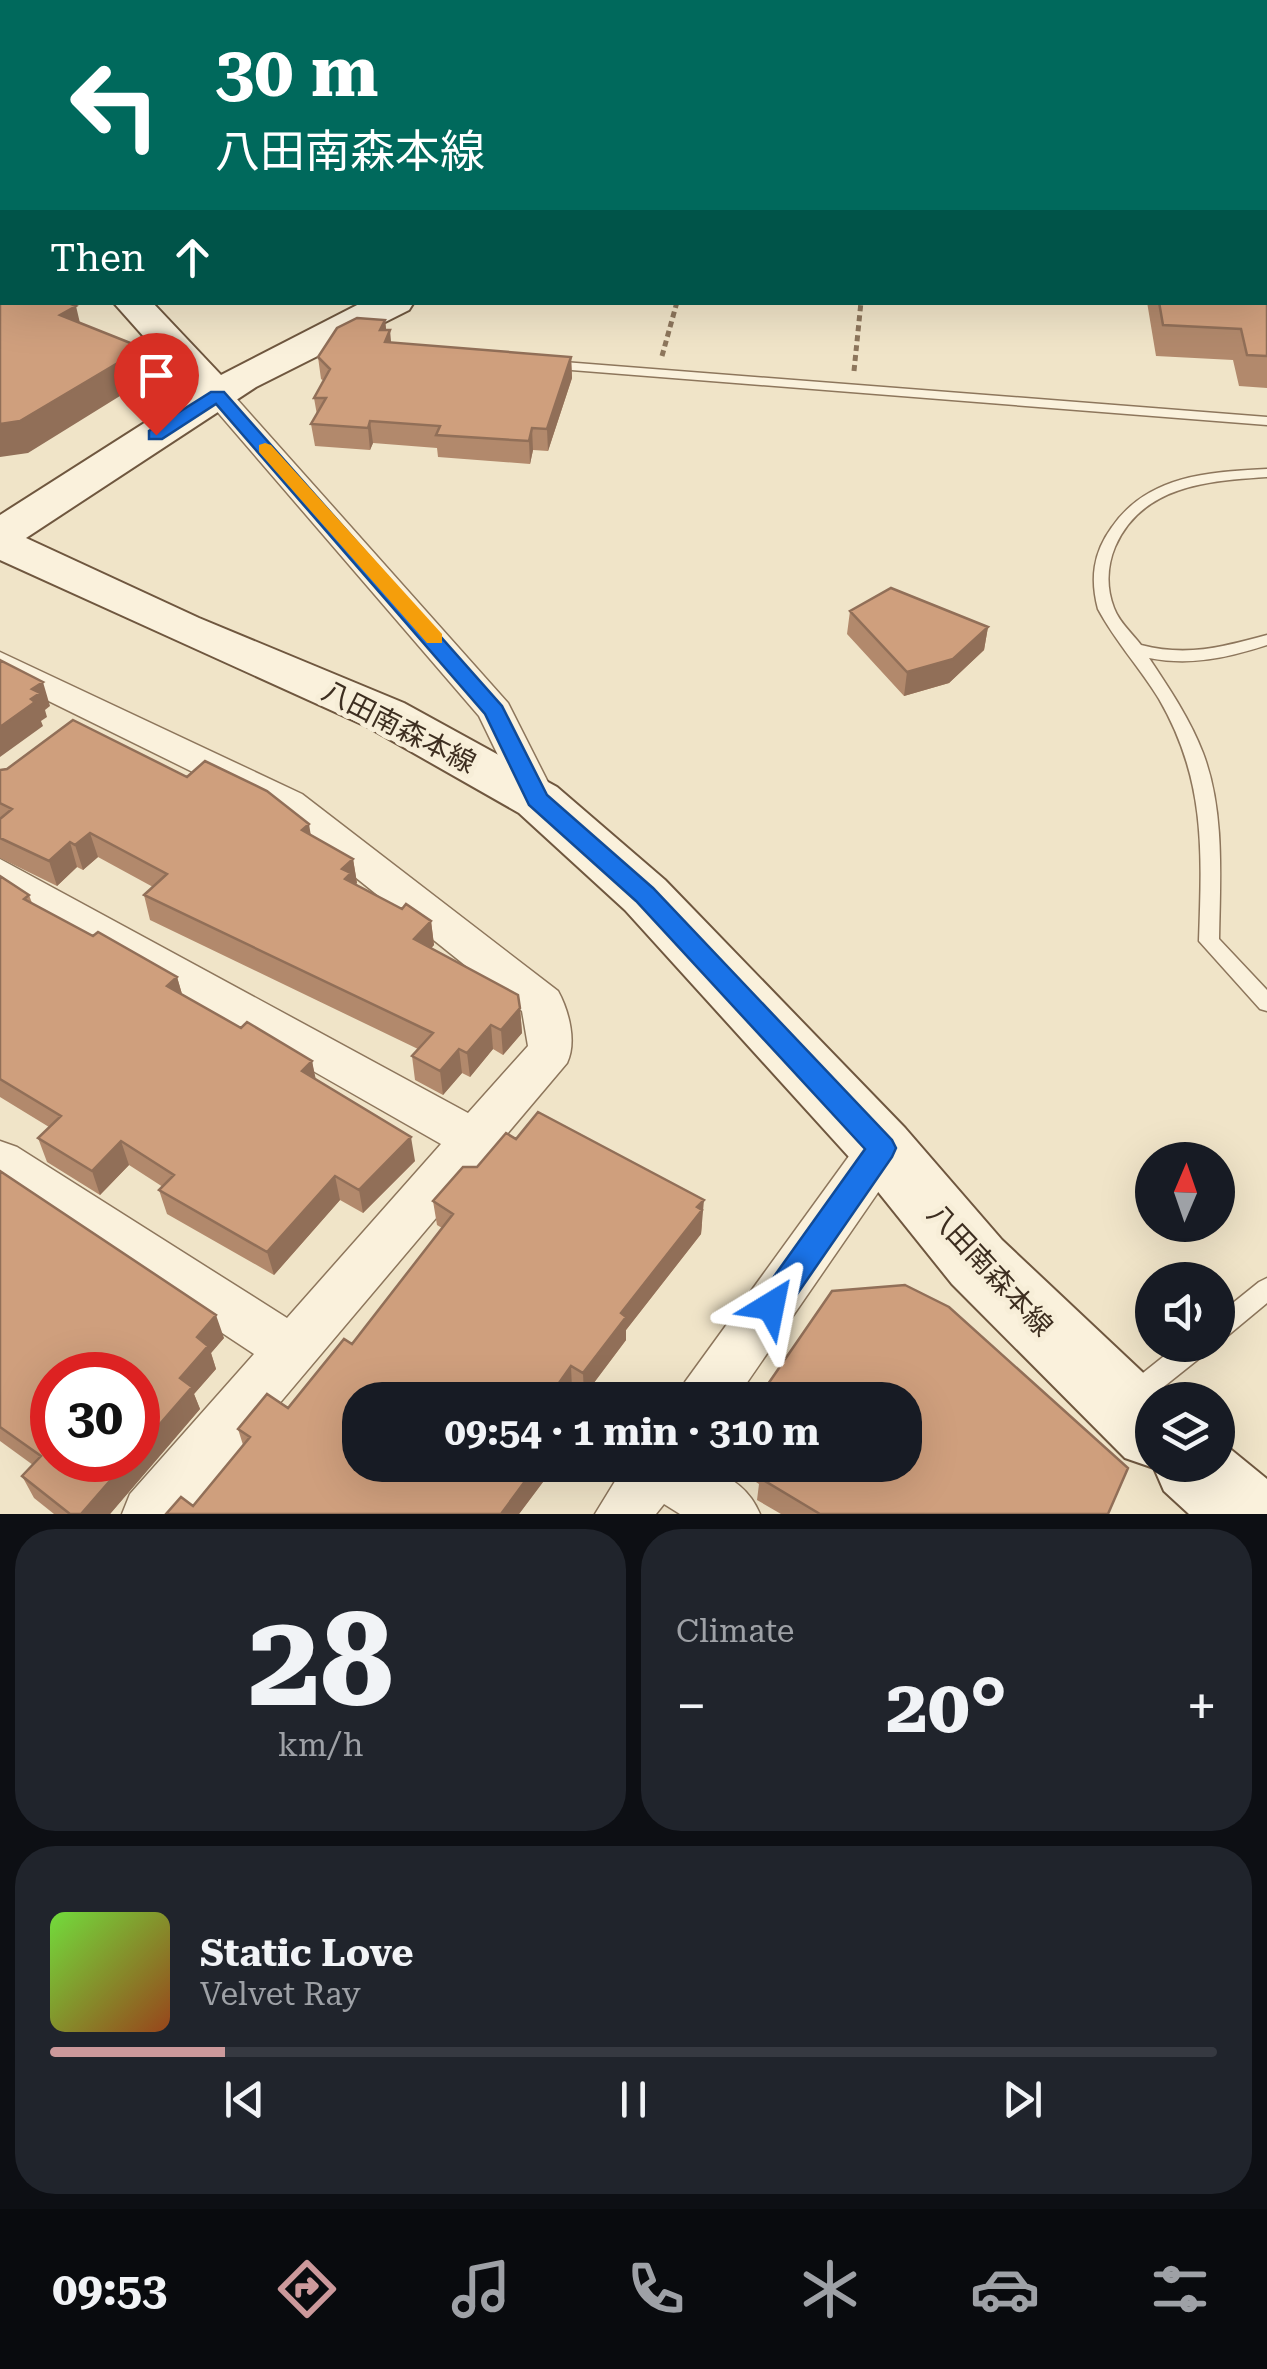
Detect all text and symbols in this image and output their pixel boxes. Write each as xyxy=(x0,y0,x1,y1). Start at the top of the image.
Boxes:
text: 30 m xyxy=(215,31,379,113)
icon: left xyxy=(50,40,180,170)
text: 八田南森本線 xyxy=(215,125,485,178)
icon: ahead xyxy=(165,230,220,285)
text: Then xyxy=(50,236,145,280)
pin xyxy=(114,333,199,436)
icon: arrive xyxy=(129,348,184,403)
street label: 八田南森本線 xyxy=(317,674,481,780)
north arrow xyxy=(1135,1142,1235,1242)
map controls xyxy=(1135,1142,1235,1482)
street label: 八田南森本線 xyxy=(921,1197,1059,1343)
position arrow xyxy=(719,1254,823,1358)
button: sound xyxy=(1135,1262,1235,1362)
speed limit sign: 30 xyxy=(30,1352,160,1482)
button: layers xyxy=(1135,1382,1235,1482)
text: 09:54 · 1 min · 310 m xyxy=(445,1410,819,1454)
text: 28 xyxy=(248,1584,393,1737)
text: Climate xyxy=(676,1612,794,1650)
text: 20° xyxy=(886,1662,1007,1750)
text: − xyxy=(676,1674,707,1738)
text: + xyxy=(1186,1674,1217,1738)
text: km/h xyxy=(278,1726,363,1764)
text: Static Love xyxy=(200,1931,413,1975)
text: Velvet Ray xyxy=(200,1975,361,2013)
icon: previous xyxy=(217,2072,272,2127)
icon: pause xyxy=(606,2072,661,2127)
icon: next xyxy=(995,2072,1050,2127)
icon: directions xyxy=(272,2254,342,2324)
icon: music xyxy=(446,2254,516,2324)
icon: phone xyxy=(621,2254,691,2324)
icon: climate xyxy=(795,2254,865,2324)
icon: car xyxy=(970,2254,1040,2324)
icon: filters xyxy=(1145,2254,1215,2324)
text: 09:53 xyxy=(52,2263,167,2316)

